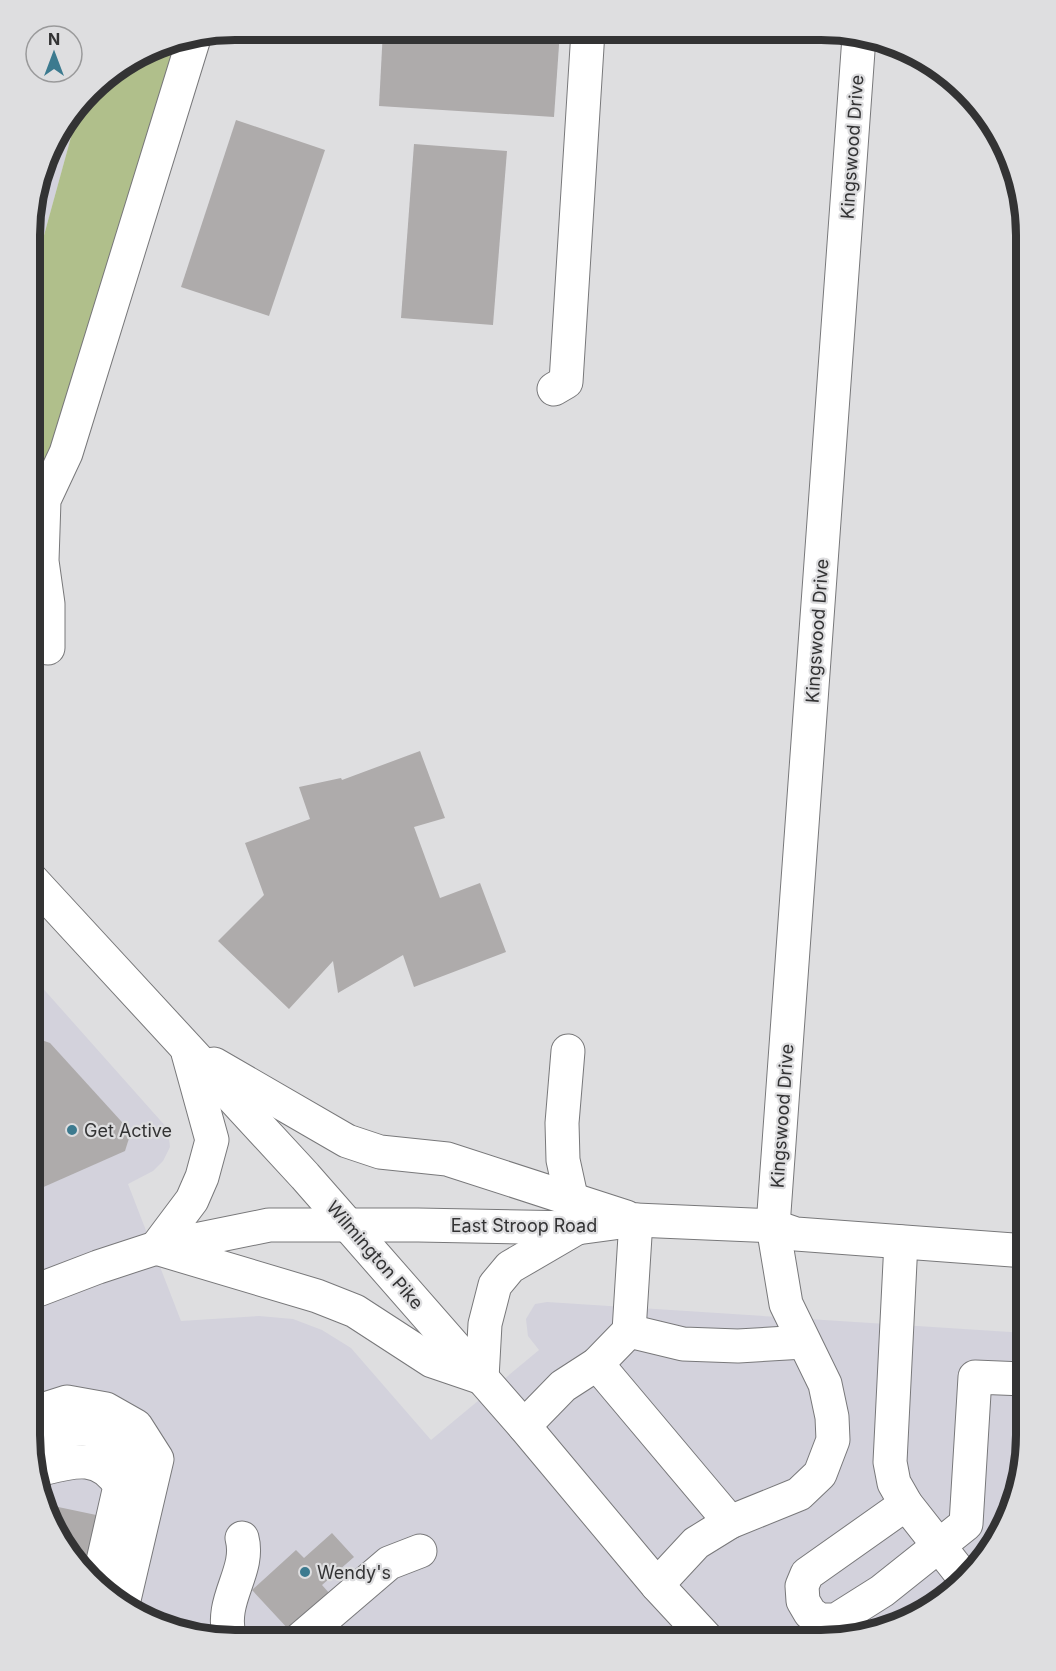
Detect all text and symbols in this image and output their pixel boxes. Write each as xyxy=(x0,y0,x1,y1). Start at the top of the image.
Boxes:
north arrow xyxy=(24,24,84,84)
text: N xyxy=(48,29,60,49)
street label: Kingswood Drive xyxy=(836,74,868,220)
street label: Kingswood Drive xyxy=(801,558,833,704)
street label: Kingswood Drive xyxy=(766,1043,798,1189)
place label: Get Active xyxy=(84,1120,172,1141)
marker: Get Active xyxy=(65,1123,79,1137)
street label: Wilmington Pike xyxy=(322,1197,428,1313)
street label: East Stroop Road xyxy=(451,1215,597,1236)
place label: Wendy's xyxy=(317,1562,391,1583)
marker: Wendy's xyxy=(298,1565,312,1579)

